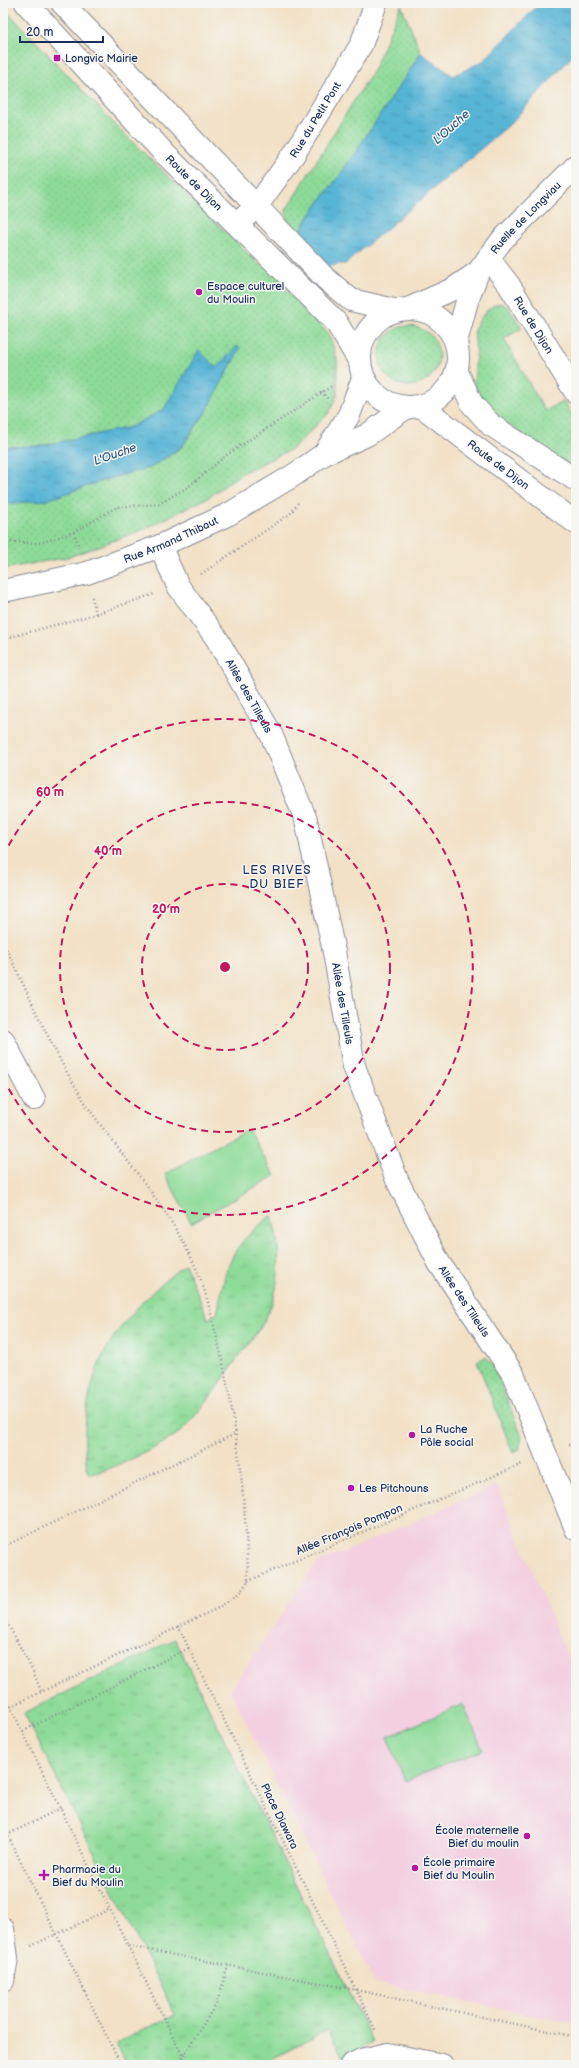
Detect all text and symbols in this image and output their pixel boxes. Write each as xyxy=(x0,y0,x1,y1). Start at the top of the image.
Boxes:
scale bar xyxy=(20,18,103,44)
text: 20 m xyxy=(26,25,53,40)
place label: Longvic Mairie xyxy=(65,52,138,65)
marker: Longvic Mairie xyxy=(52,53,62,63)
street label: Rue du Petit Pont xyxy=(287,79,344,160)
water label: L'Ouche xyxy=(430,107,473,148)
street label: Route de Dijon xyxy=(163,152,225,214)
street label: Ruelle de Longviau xyxy=(488,179,564,256)
place label: Espace culturel du Moulin xyxy=(207,280,284,306)
marker: Espace culturel du Moulin xyxy=(194,287,204,297)
street label: Rue de Dijon xyxy=(511,294,556,356)
street label: Route de Dijon xyxy=(465,437,532,492)
water label: L'Ouche xyxy=(92,440,139,469)
street label: Rue Armand Thibaut xyxy=(122,514,221,566)
street label: Allée des Tilleuls xyxy=(223,657,275,736)
text: 60 m xyxy=(36,785,64,800)
text: 40 m xyxy=(94,844,122,859)
district label: LES RIVES DU BIEF xyxy=(242,863,312,892)
text: 20 m xyxy=(152,902,180,917)
centre of rings xyxy=(218,960,232,974)
street label: Allée des Tilleuls xyxy=(329,962,356,1046)
street label: Allée des Tilleuls xyxy=(436,1263,493,1340)
place label: La Ruche Pôle social xyxy=(420,1423,473,1449)
marker: La Ruche Pôle social xyxy=(407,1430,417,1440)
place label: Les Pitchouns xyxy=(359,1482,429,1495)
marker: Les Pitchouns xyxy=(346,1483,356,1493)
street label: Allée François Pompon xyxy=(294,1501,404,1558)
street label: Place Diawara xyxy=(258,1781,301,1851)
place label: École maternelle Bief du moulin xyxy=(435,1823,519,1850)
marker: École maternelle Bief du moulin xyxy=(522,1831,532,1841)
place label: École primaire Bief du Moulin xyxy=(423,1855,496,1882)
place label: Pharmacie du Bief du Moulin xyxy=(52,1863,123,1889)
marker: École primaire Bief du Moulin xyxy=(410,1863,420,1873)
marker: Pharmacie du Bief du Moulin xyxy=(39,1870,49,1880)

